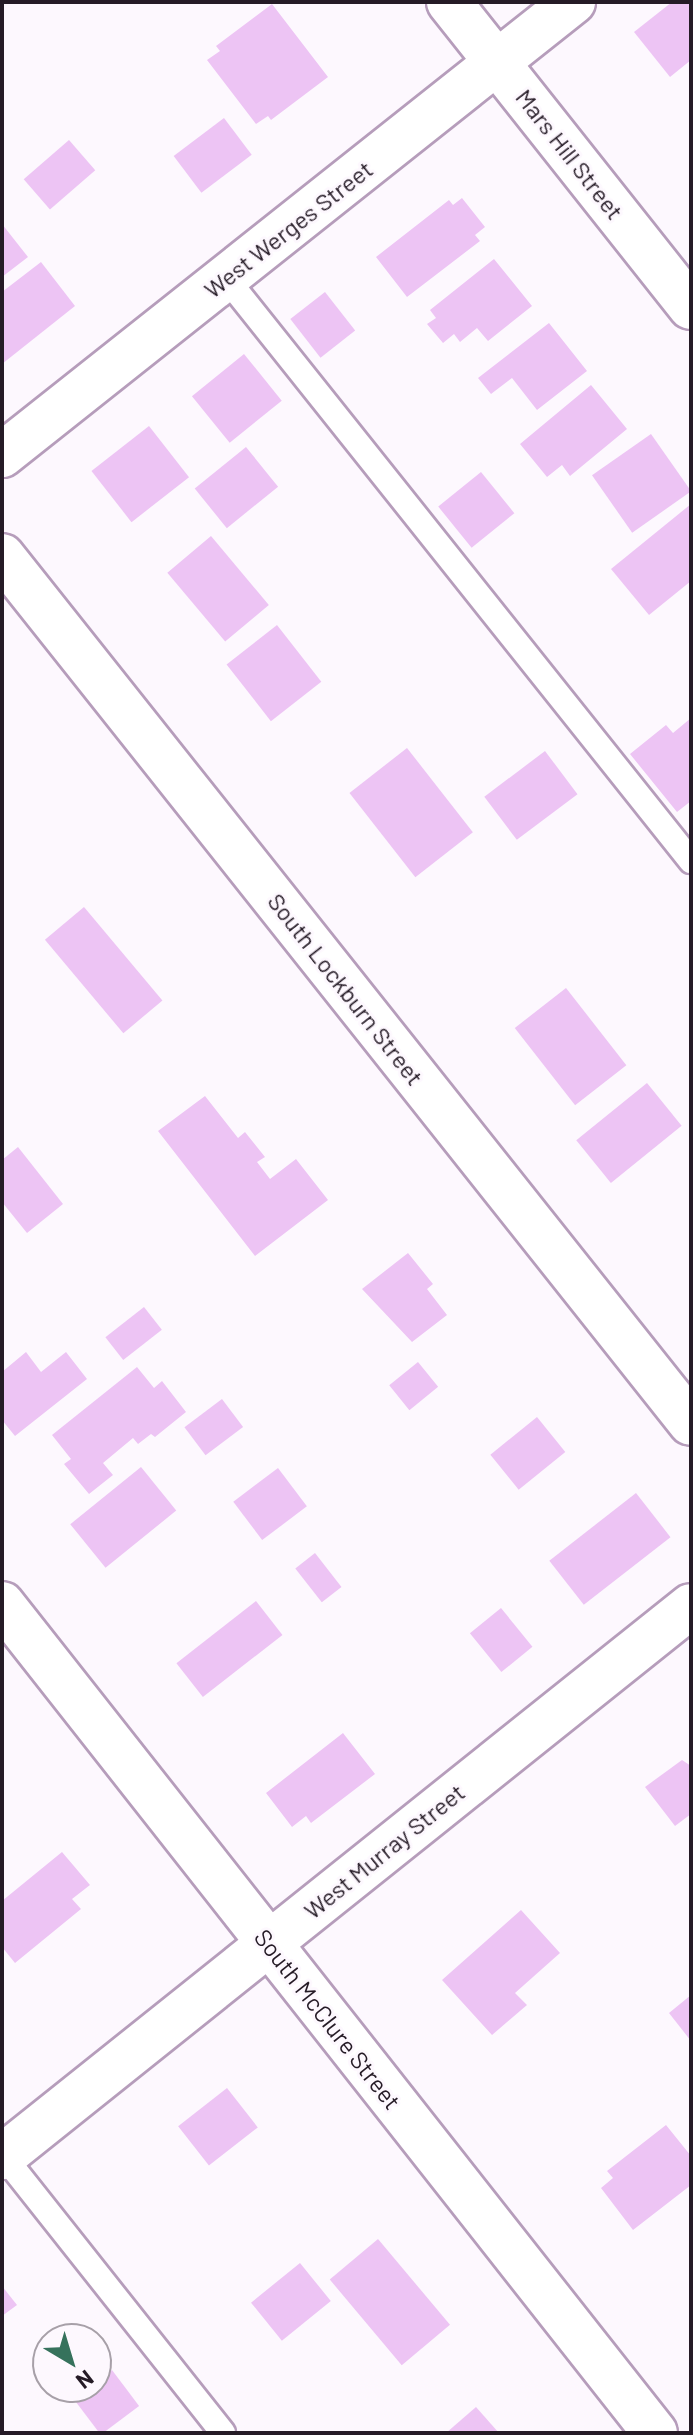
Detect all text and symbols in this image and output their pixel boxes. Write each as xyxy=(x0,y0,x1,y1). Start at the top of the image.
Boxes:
street label: Mars Hill Street xyxy=(510,83,630,225)
street label: West Werges Street xyxy=(198,154,378,304)
street label: South Lockburn Street xyxy=(262,887,430,1091)
street label: West Murray Street xyxy=(298,1777,470,1925)
street label: South McClure Street xyxy=(249,1923,407,2115)
north arrow xyxy=(32,2323,112,2403)
text: N xyxy=(72,2366,99,2395)

